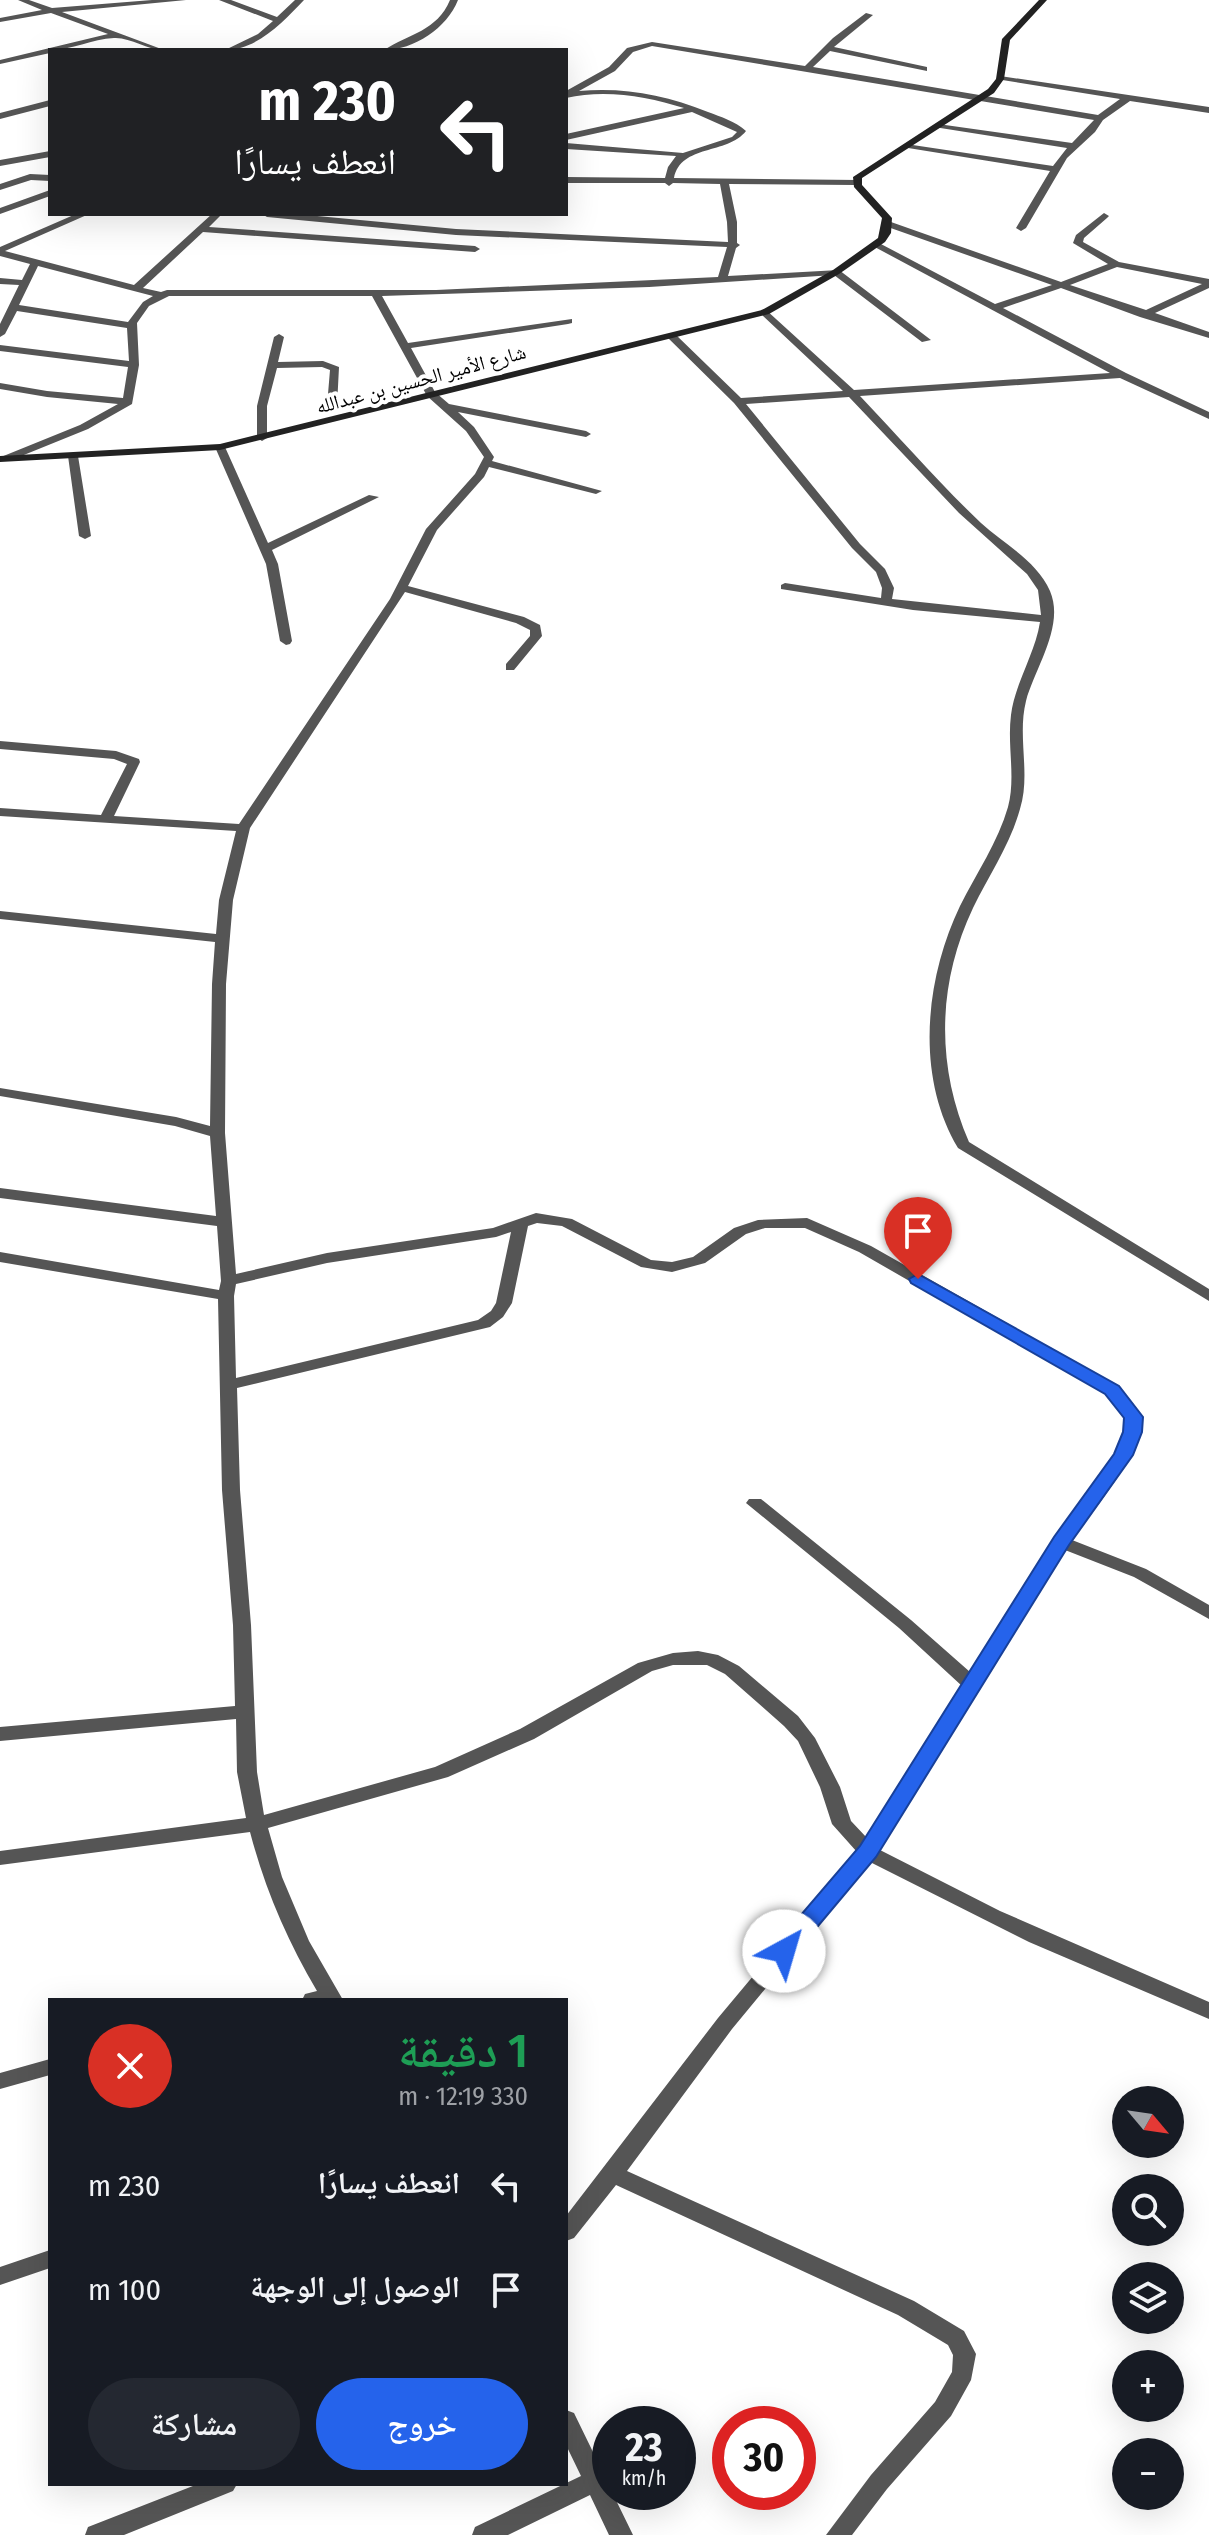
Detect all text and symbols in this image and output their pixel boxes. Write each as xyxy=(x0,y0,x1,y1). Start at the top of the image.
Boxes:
text: 230 m xyxy=(259,68,396,135)
icon: left xyxy=(424,80,528,184)
text: انعطف يسارًا xyxy=(234,140,396,184)
street label: شارع الأمير الحسين بن عبدالله xyxy=(313,339,529,420)
pin xyxy=(884,1197,952,1279)
icon: arrive xyxy=(896,1209,940,1253)
position arrow xyxy=(742,1909,826,1993)
text: 1 دقيقة xyxy=(398,2022,528,2080)
button: close xyxy=(88,2024,172,2108)
text: 330 m · 12:19 xyxy=(398,2081,528,2112)
north arrow xyxy=(1112,2086,1184,2158)
map controls xyxy=(1112,2086,1184,2510)
icon: left xyxy=(484,2164,528,2208)
text: انعطف يسارًا xyxy=(318,2165,460,2201)
text: 230 m xyxy=(88,2168,160,2204)
button: search xyxy=(1112,2174,1184,2246)
button: layers xyxy=(1112,2262,1184,2334)
icon: arrive xyxy=(484,2268,528,2312)
text: الوصول إلى الوجهة xyxy=(250,2269,460,2305)
text: 100 m xyxy=(88,2272,161,2308)
button: + xyxy=(1112,2350,1184,2422)
button: مشاركة xyxy=(88,2378,300,2470)
button: خروج xyxy=(316,2378,528,2470)
speed limit sign: 30 xyxy=(712,2406,816,2510)
text: 23 xyxy=(625,2424,663,2472)
button: − xyxy=(1112,2438,1184,2510)
text: km/h xyxy=(622,2466,666,2490)

